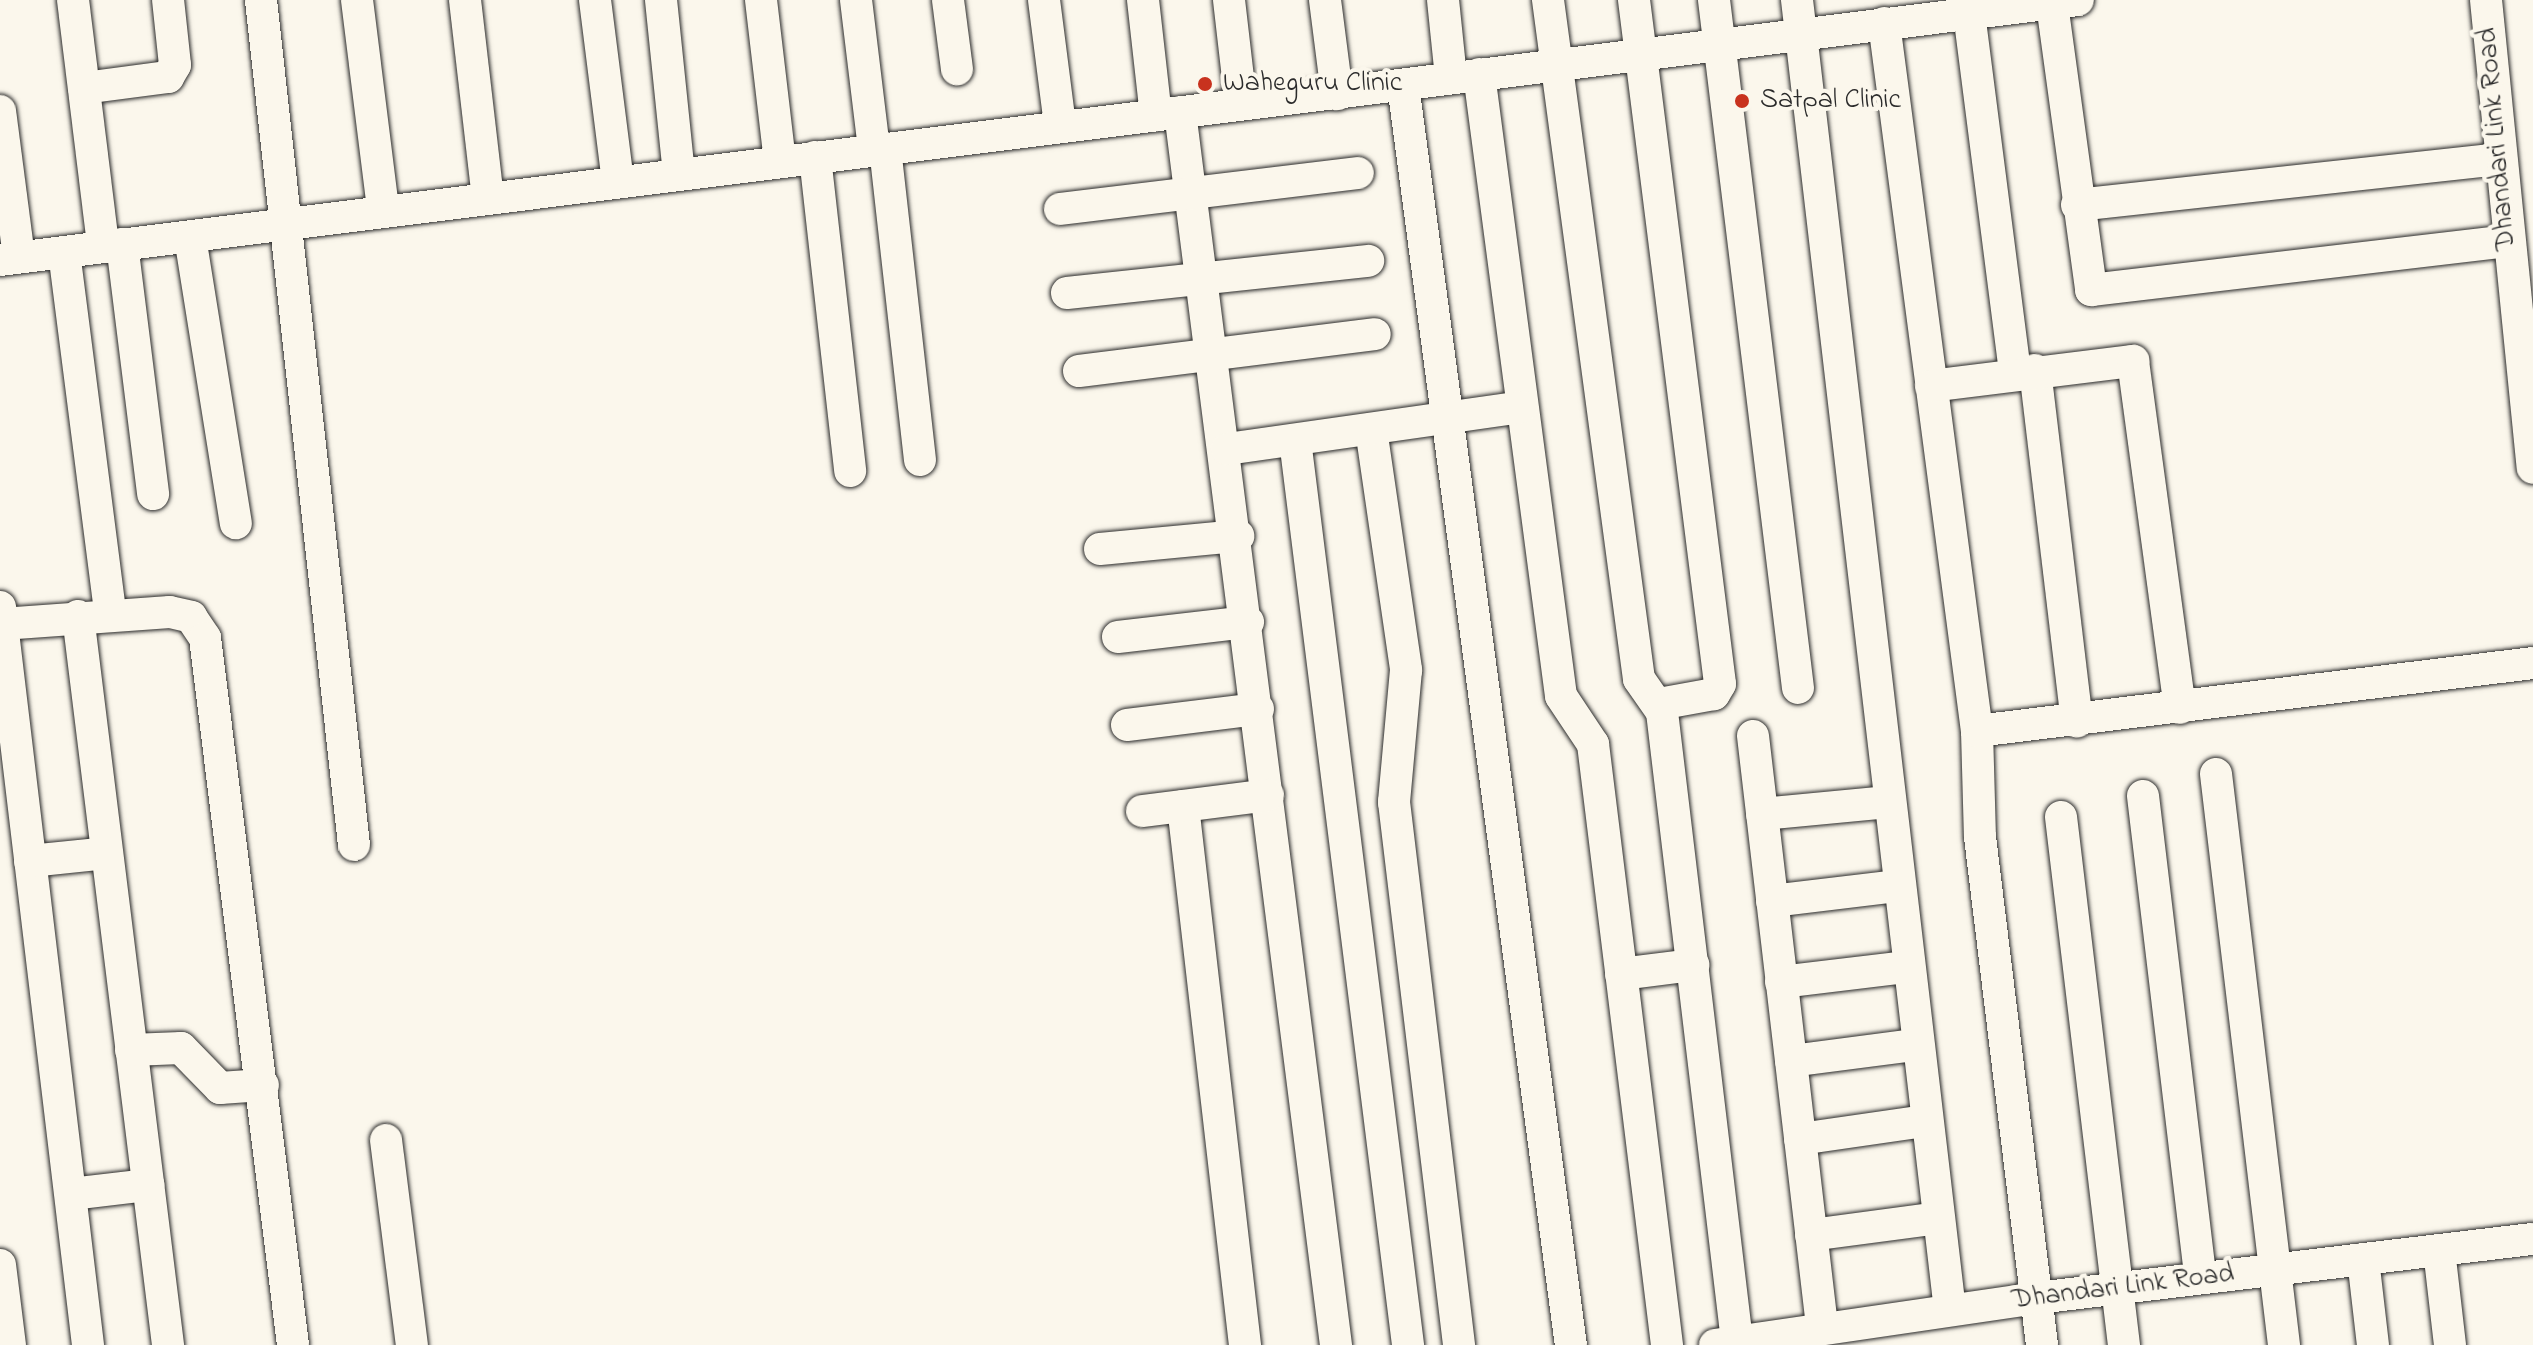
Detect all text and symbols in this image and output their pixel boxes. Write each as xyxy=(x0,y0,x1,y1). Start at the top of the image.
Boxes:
street label: Dhandari Link Road xyxy=(2472,26,2524,252)
place label: Waheguru Clinic xyxy=(1223,67,1402,101)
marker: Waheguru Clinic xyxy=(1194,73,1216,95)
place label: Satpal Clinic xyxy=(1760,84,1901,118)
marker: Satpal Clinic xyxy=(1731,90,1753,112)
street label: Dhandari Link Road xyxy=(2010,1258,2236,1318)

